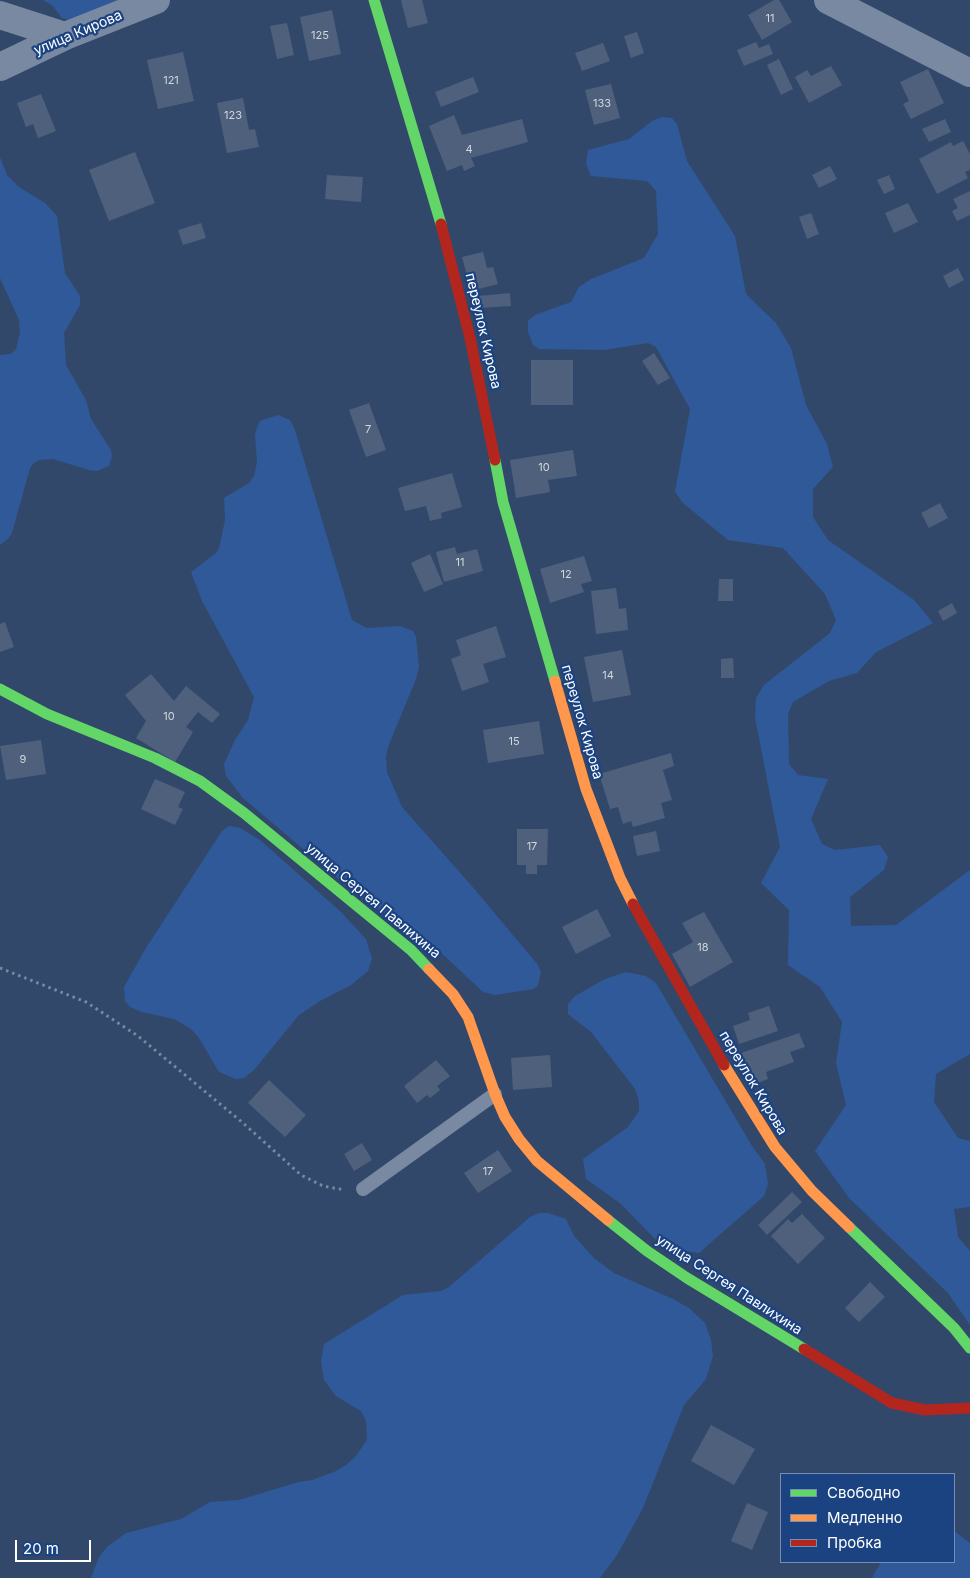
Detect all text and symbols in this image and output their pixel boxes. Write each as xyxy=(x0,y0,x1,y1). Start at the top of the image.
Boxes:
street label: улица Кирова xyxy=(31,7,125,59)
house number: 11 xyxy=(766,12,774,26)
house number: 125 xyxy=(311,29,329,43)
house number: 121 xyxy=(163,74,179,88)
house number: 133 xyxy=(593,97,611,111)
house number: 123 xyxy=(224,109,242,123)
house number: 4 xyxy=(465,143,473,157)
street label: переулок Кирова xyxy=(461,271,505,391)
house number: 7 xyxy=(365,423,371,437)
house number: 10 xyxy=(538,461,550,475)
house number: 11 xyxy=(456,556,464,570)
house number: 12 xyxy=(560,568,572,582)
street label: переулок Кирова xyxy=(558,663,606,781)
house number: 14 xyxy=(602,669,614,683)
house number: 10 xyxy=(163,710,175,724)
house number: 15 xyxy=(508,735,520,749)
house number: 9 xyxy=(20,753,26,767)
street label: улица Сергея Павлихина xyxy=(302,840,444,962)
house number: 17 xyxy=(527,840,537,854)
house number: 18 xyxy=(697,941,709,955)
street label: переулок Кирова xyxy=(715,1028,791,1138)
house number: 17 xyxy=(483,1165,493,1179)
street label: улица Сергея Павлихина xyxy=(653,1231,805,1339)
legend xyxy=(780,1473,955,1563)
text: Свободно xyxy=(827,1483,901,1502)
text: Медленно xyxy=(827,1508,903,1527)
scale bar xyxy=(18,1530,94,1562)
text: Пробка xyxy=(827,1533,882,1552)
text: 20 m xyxy=(23,1539,59,1558)

